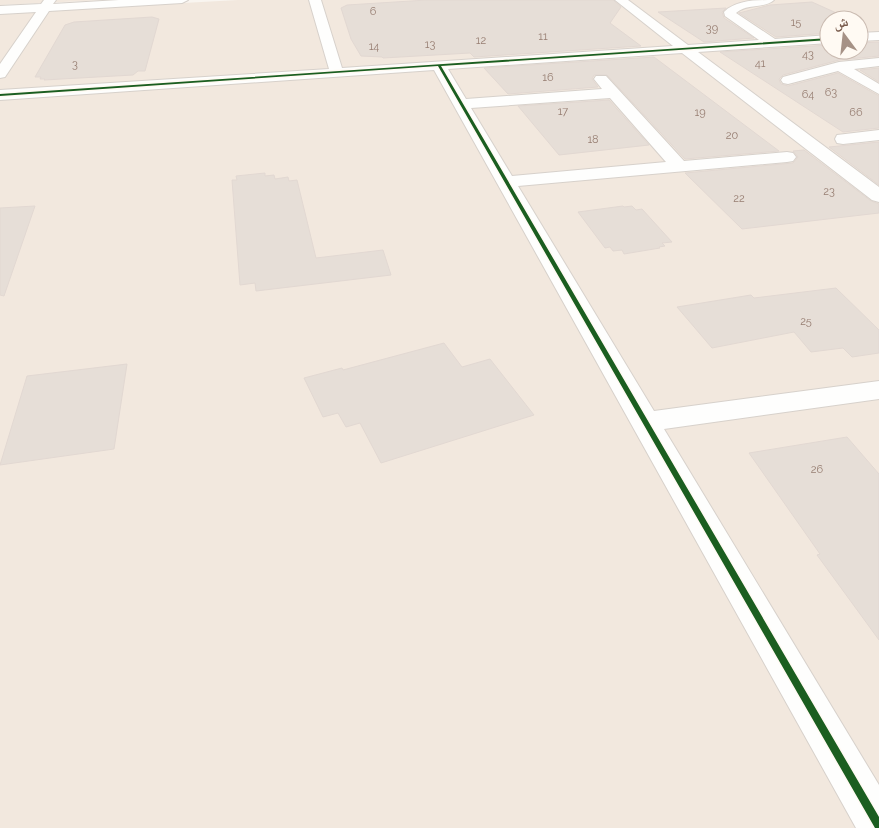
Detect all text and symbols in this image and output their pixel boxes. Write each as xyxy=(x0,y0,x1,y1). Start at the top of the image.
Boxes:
house number: 6 xyxy=(370,5,377,18)
north arrow xyxy=(819,10,869,60)
text: ش xyxy=(831,13,850,33)
house number: 15 xyxy=(791,16,801,29)
house number: 39 xyxy=(706,22,718,35)
house number: 11 xyxy=(538,30,548,43)
house number: 12 xyxy=(476,34,486,47)
house number: 13 xyxy=(425,38,435,51)
house number: 14 xyxy=(369,40,379,53)
house number: 43 xyxy=(802,48,814,61)
house number: 41 xyxy=(755,57,766,70)
house number: 3 xyxy=(72,58,78,71)
house number: 16 xyxy=(542,71,554,84)
house number: 63 xyxy=(825,86,837,99)
house number: 64 xyxy=(802,88,814,101)
house number: 17 xyxy=(558,105,568,118)
house number: 19 xyxy=(694,106,706,119)
house number: 66 xyxy=(849,106,863,119)
house number: 20 xyxy=(726,129,738,142)
house number: 18 xyxy=(587,133,599,146)
house number: 23 xyxy=(823,185,835,198)
house number: 22 xyxy=(733,192,745,205)
house number: 25 xyxy=(800,315,812,328)
house number: 26 xyxy=(811,463,824,476)

